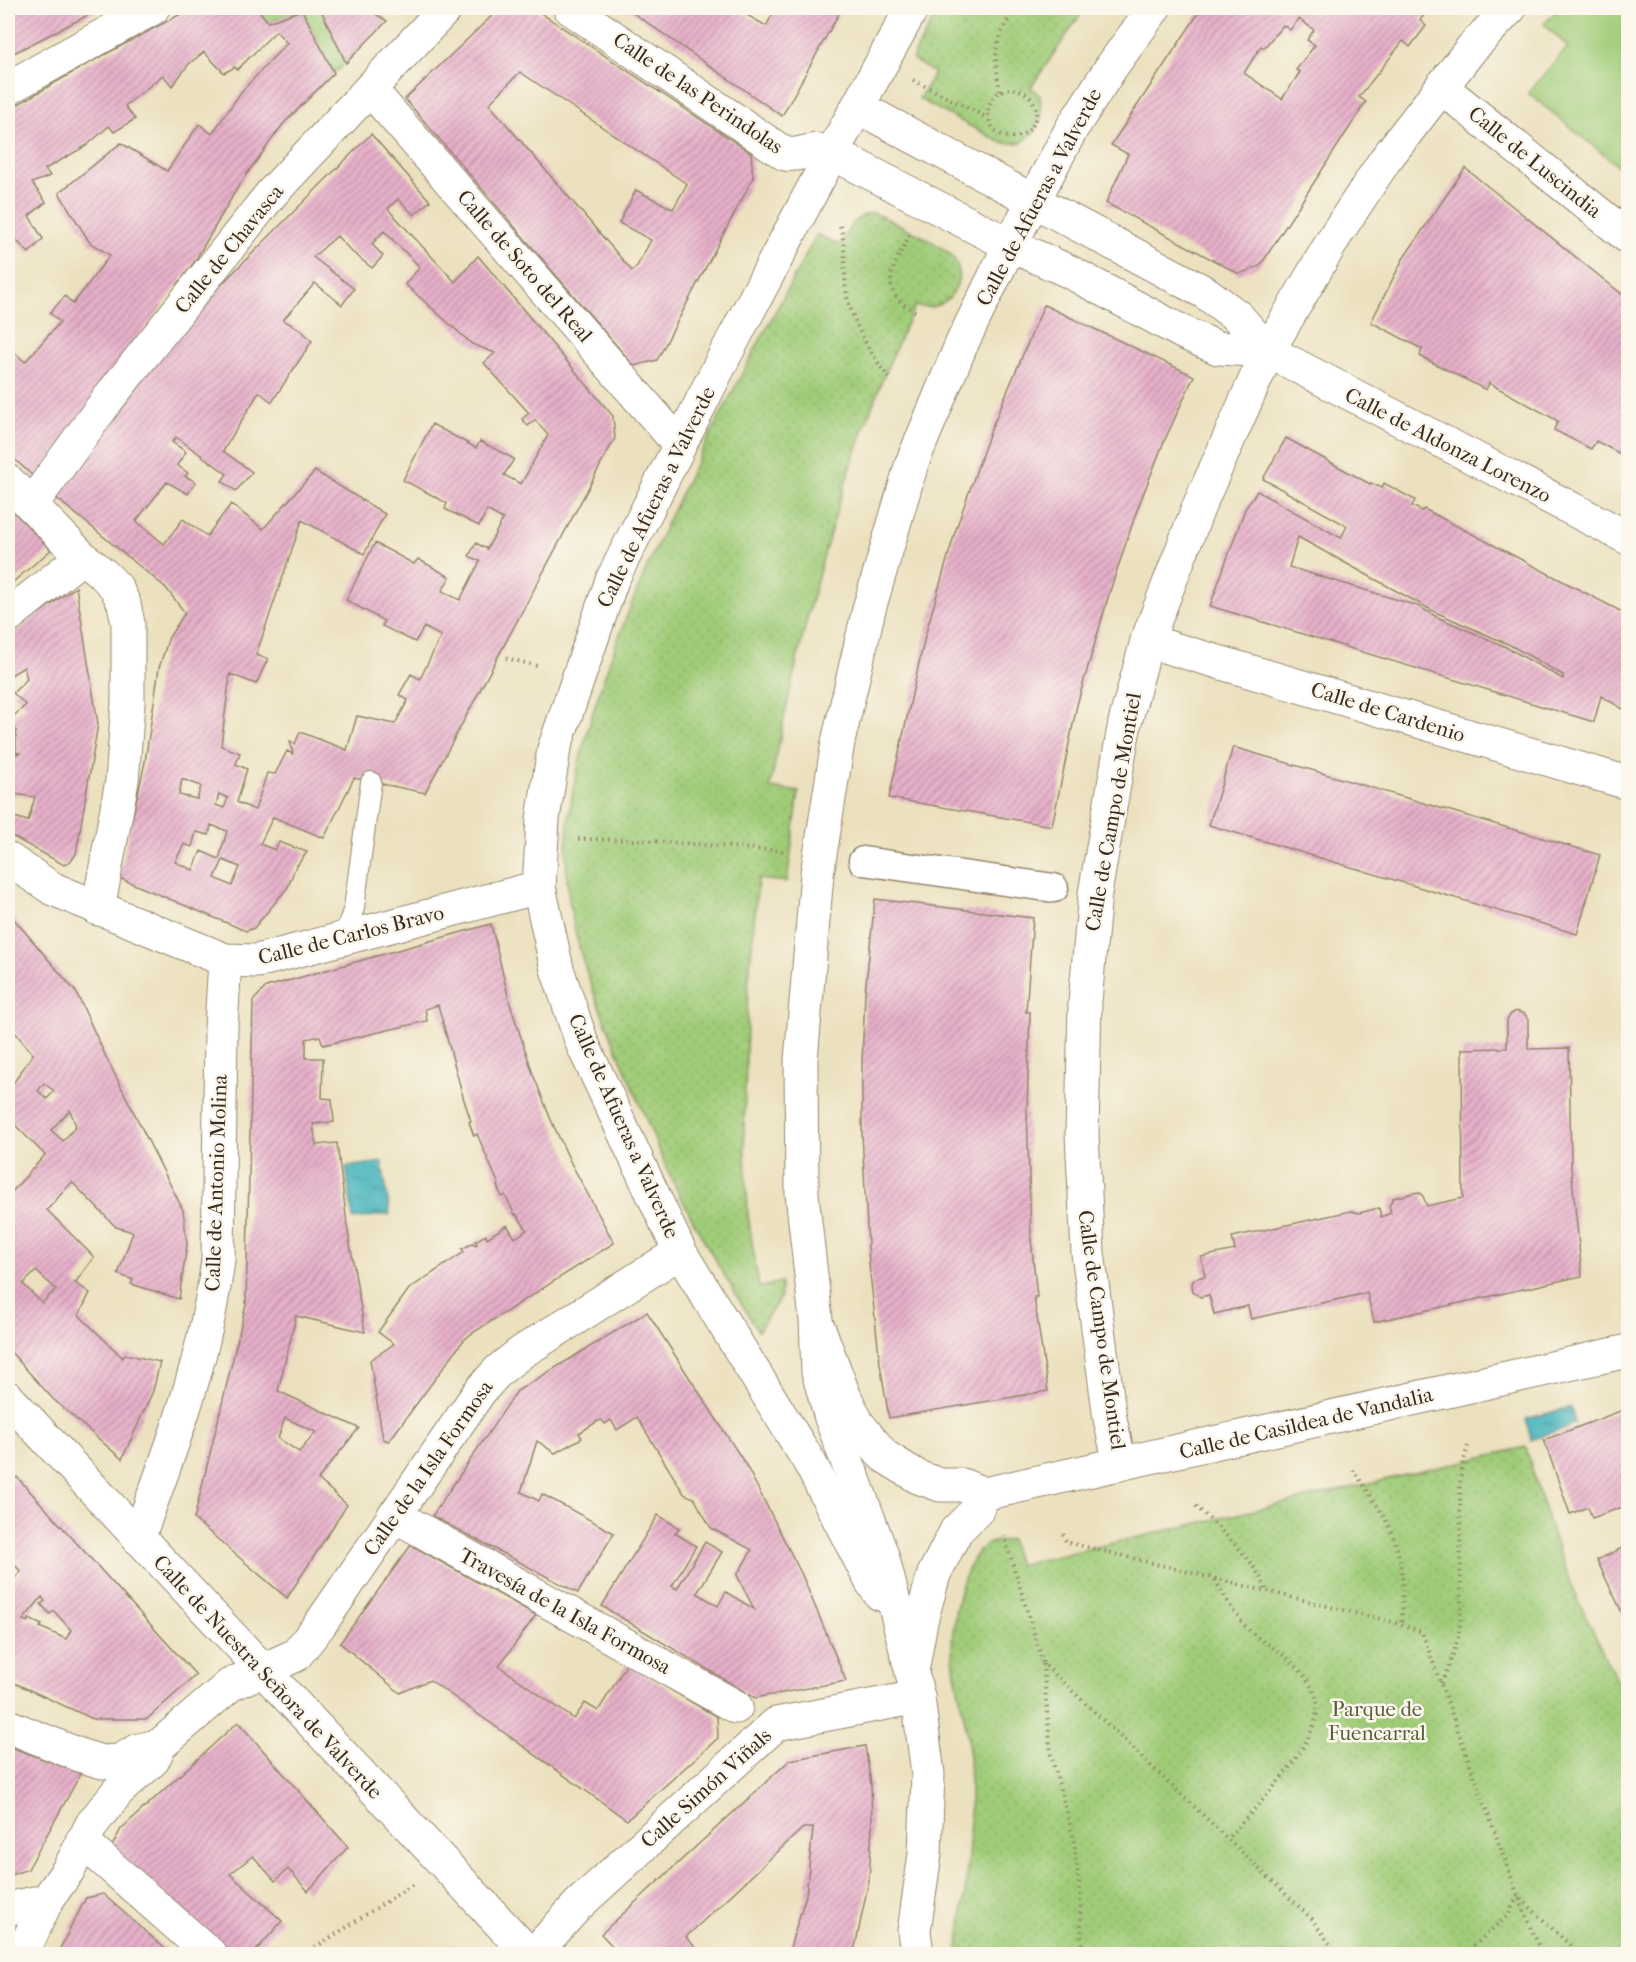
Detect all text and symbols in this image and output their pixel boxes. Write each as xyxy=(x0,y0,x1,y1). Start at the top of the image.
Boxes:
street label: Calle de las Perindolas xyxy=(609,27,788,159)
street label: Calle de Afueras a Valverde xyxy=(971,84,1107,310)
street label: Calle de Luscindia xyxy=(1464,101,1606,223)
street label: Calle de Chavasca xyxy=(170,180,288,318)
street label: Calle de Soto del Real xyxy=(452,185,598,347)
street label: Calle de Afueras a Valverde xyxy=(592,382,720,612)
street label: Calle de Aldonza Lorenzo xyxy=(1341,383,1555,507)
street label: Calle de Cardenio xyxy=(1308,677,1468,747)
street label: Calle de Campo de Montiel xyxy=(1080,691,1146,933)
street label: Calle de Carlos Bravo xyxy=(256,900,446,970)
street label: Calle de Afueras a Valverde xyxy=(564,1010,684,1242)
street label: Calle de Antonio Molina xyxy=(200,1074,232,1292)
street label: Calle de Campo de Montiel xyxy=(1073,1209,1131,1452)
street label: Calle de la Isla Formosa xyxy=(358,1375,498,1560)
street label: Calle de Casildea de Vandalia xyxy=(1177,1382,1435,1464)
street label: Travesía de la Isla Formosa xyxy=(455,1543,675,1679)
street label: Calle de Nuestra Señora de Valverde xyxy=(149,1550,387,1804)
park label: Parque de Fuencarral xyxy=(1328,1697,1426,1745)
street label: Calle Simón Viñals xyxy=(636,1723,776,1853)

